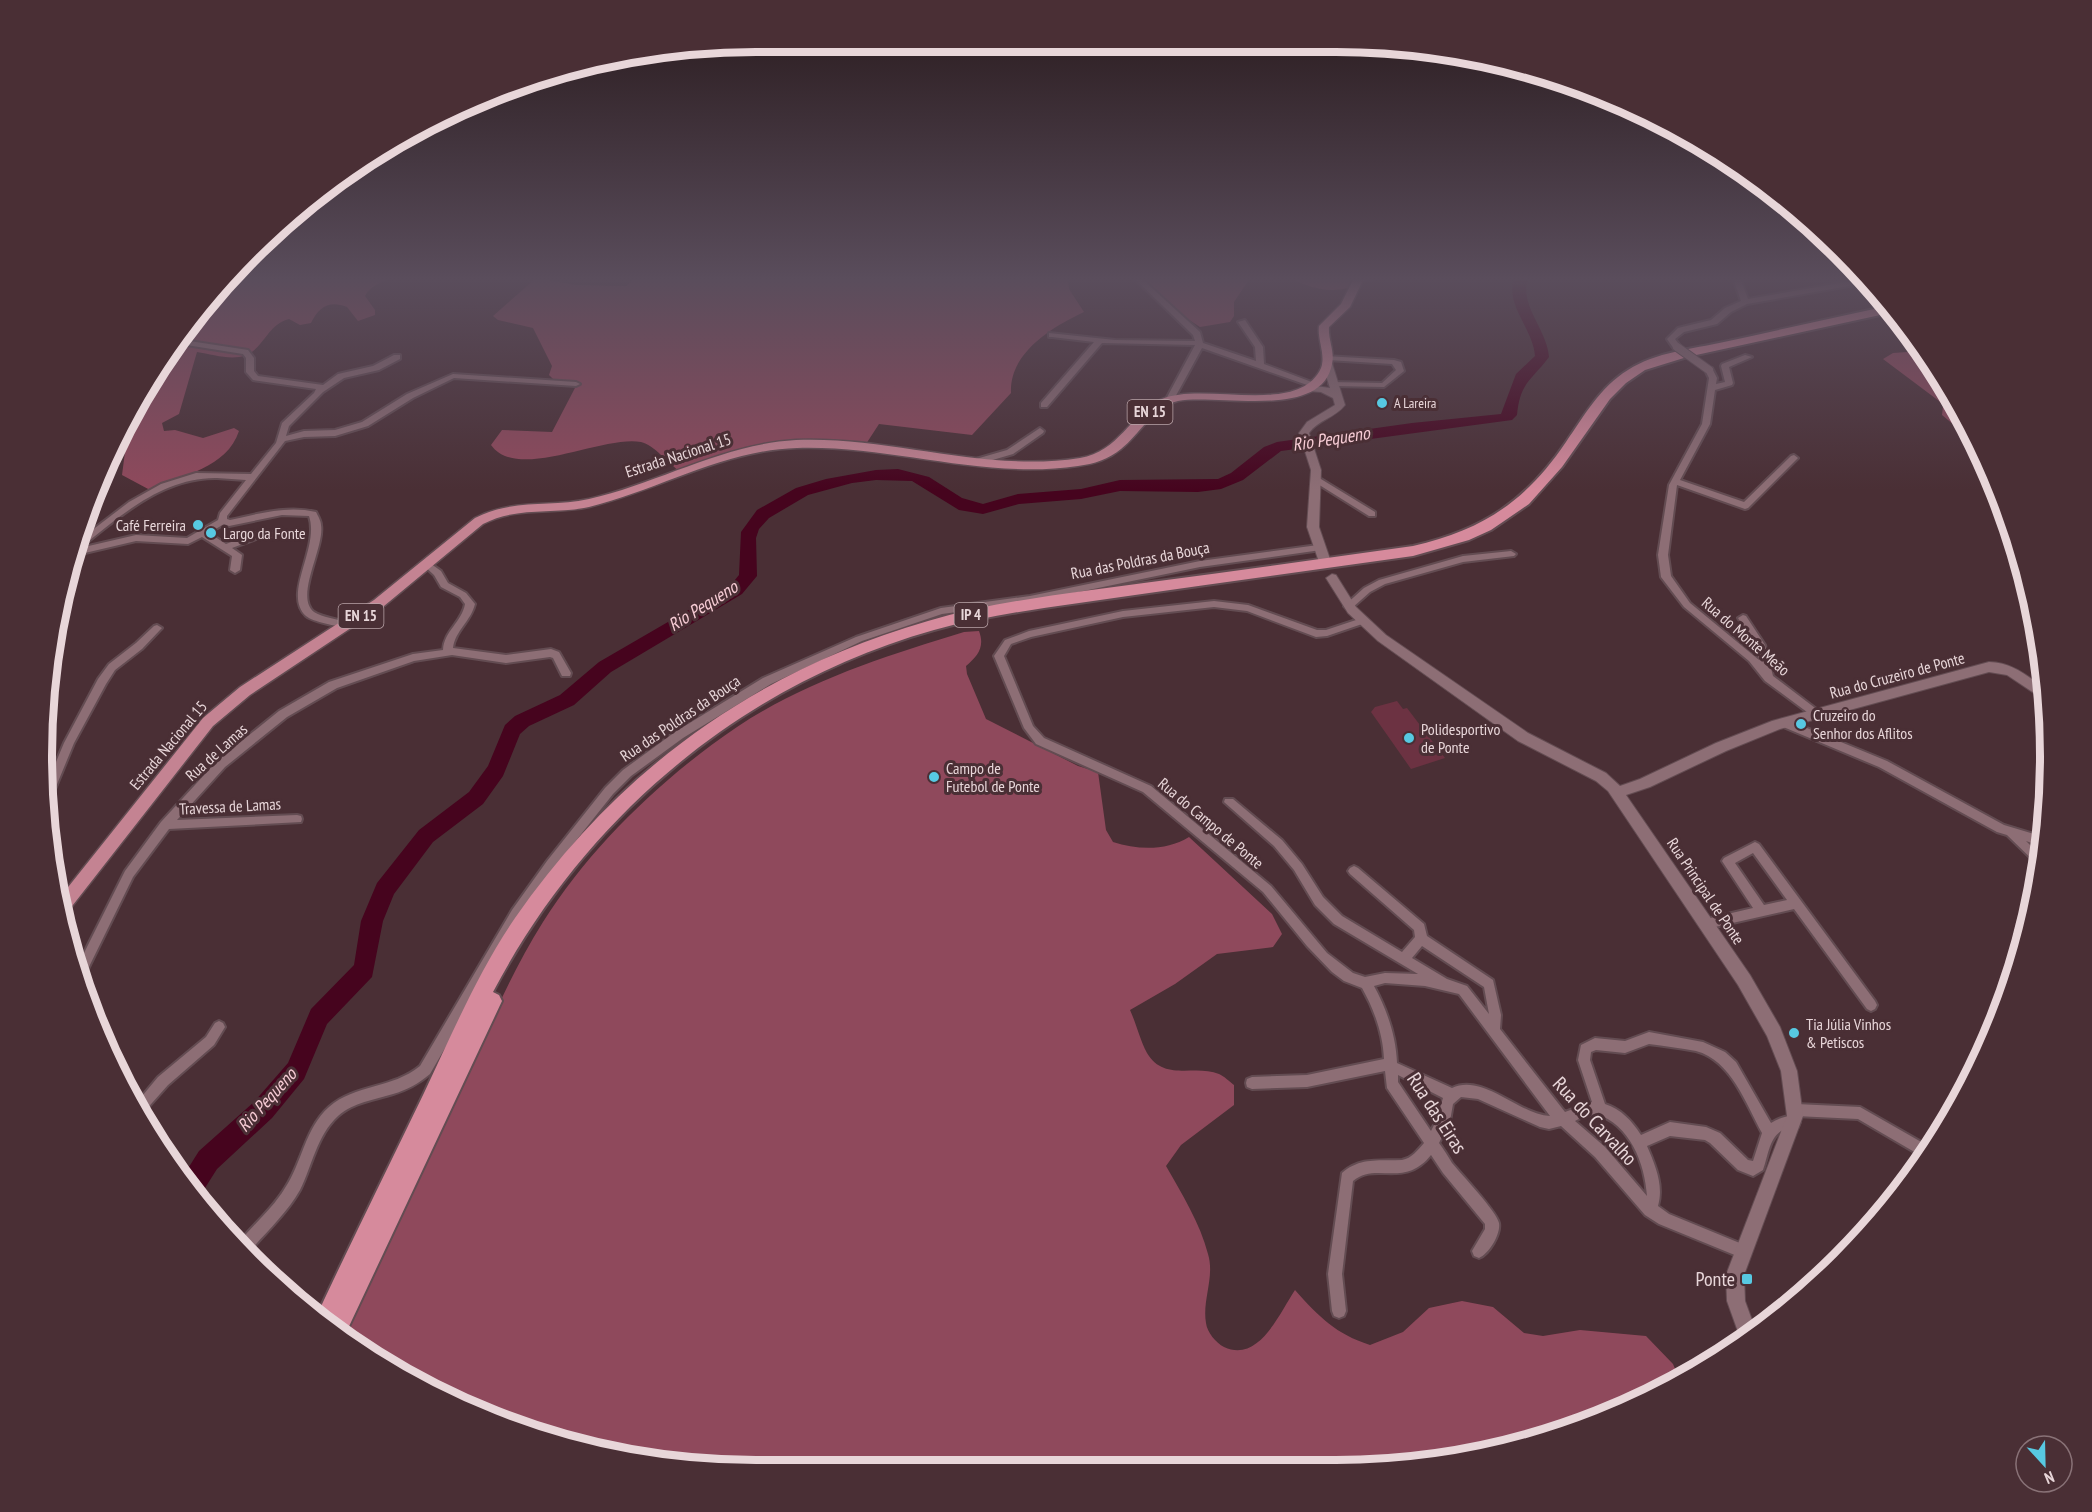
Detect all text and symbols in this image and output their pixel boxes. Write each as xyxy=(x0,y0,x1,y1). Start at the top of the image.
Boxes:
place label: A Lareira xyxy=(1394,394,1436,412)
marker: A Lareira xyxy=(1375,396,1389,410)
road number: EN 15 xyxy=(1128,400,1172,424)
water label: Rio Pequeno xyxy=(1291,421,1372,456)
street label: Estrada Nacional 15 xyxy=(622,428,734,482)
place label: Café Ferreira xyxy=(116,515,186,535)
marker: Café Ferreira xyxy=(191,518,205,532)
place label: Largo da Fonte xyxy=(223,523,306,543)
marker: Largo da Fonte xyxy=(204,526,218,540)
street label: Rua das Poldras da Bouça xyxy=(1069,537,1211,583)
water label: Rio Pequeno xyxy=(664,575,743,636)
street label: Rua do Monte Meão xyxy=(1698,592,1794,680)
road number: IP 4 xyxy=(954,603,988,627)
road number: EN 15 xyxy=(338,604,384,628)
street label: Rua do Cruzeiro de Ponte xyxy=(1827,647,1967,703)
street label: Rua das Poldras da Bouça xyxy=(616,670,744,766)
street label: Estrada Nacional 15 xyxy=(125,696,211,794)
place label: Cruzeiro do Senhor dos Aflitos xyxy=(1813,705,1913,743)
marker: Cruzeiro do Senhor dos Aflitos xyxy=(1794,717,1808,731)
street label: Rua de Lamas xyxy=(181,719,251,785)
place label: Polidesportivo de Ponte xyxy=(1421,719,1501,757)
marker: Polidesportivo de Ponte xyxy=(1402,731,1416,745)
place label: Campo de Futebol de Ponte xyxy=(946,758,1040,796)
marker: Campo de Futebol de Ponte xyxy=(927,770,941,784)
street label: Rua do Campo de Ponte xyxy=(1154,773,1268,873)
street label: Travessa de Lamas xyxy=(179,793,281,819)
street label: Rua Principal de Ponte xyxy=(1663,834,1749,948)
place label: Tia Júlia Vinhos & Petiscos xyxy=(1806,1014,1891,1052)
marker: Tia Júlia Vinhos & Petiscos xyxy=(1787,1026,1801,1040)
water label: Rio Pequeno xyxy=(232,1062,302,1136)
street label: Rua das Eiras xyxy=(1401,1068,1473,1159)
street label: Rua do Carvalho xyxy=(1547,1071,1643,1171)
place label: Ponte xyxy=(1696,1266,1735,1292)
marker: Ponte xyxy=(1740,1272,1754,1286)
north arrow xyxy=(2014,1434,2074,1494)
text: N xyxy=(2042,1467,2057,1489)

